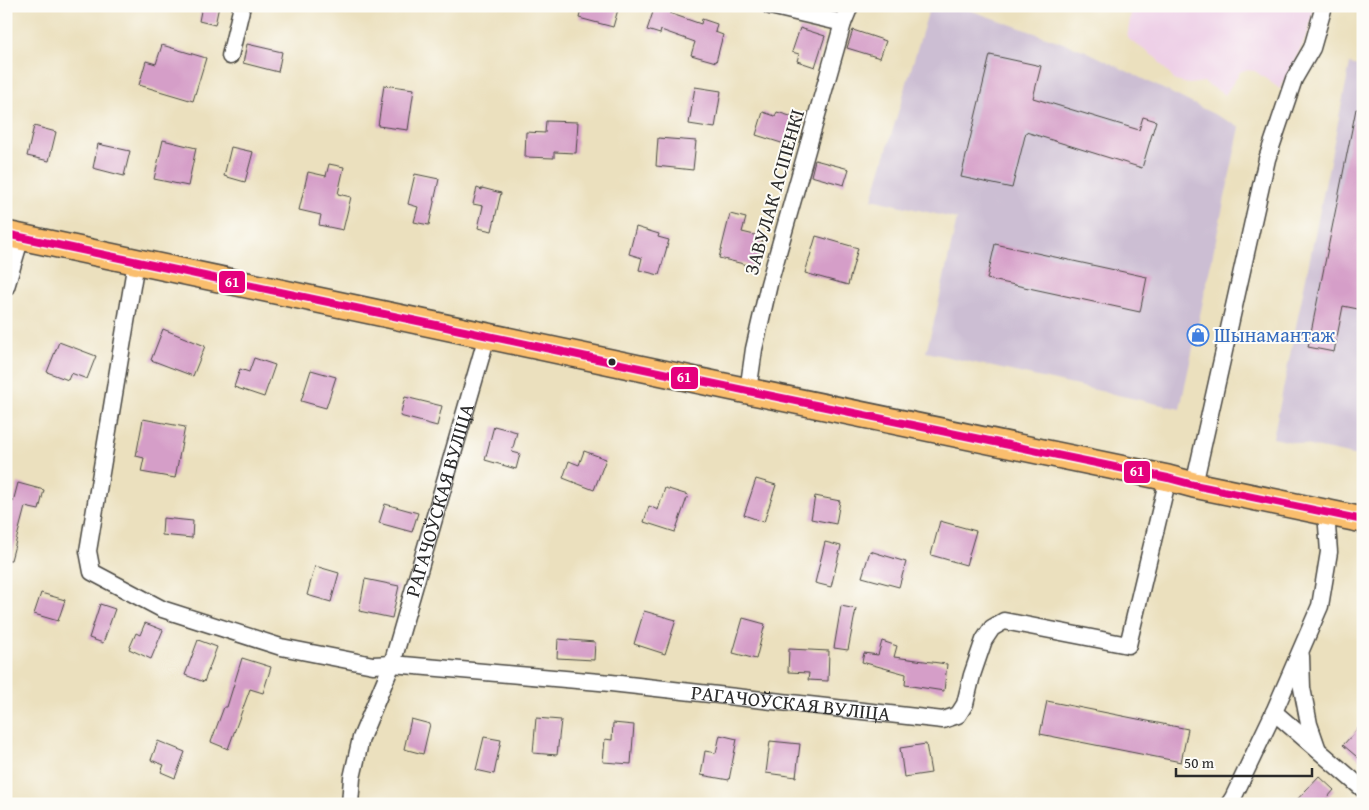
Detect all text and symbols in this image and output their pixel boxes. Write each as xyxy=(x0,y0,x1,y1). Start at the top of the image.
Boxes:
street label: ЗАВУЛАК АСІПЕНКІ xyxy=(736,105,811,278)
line badge: 61 xyxy=(218,270,246,294)
text: 61 xyxy=(225,272,239,292)
place label: Шынамантаж xyxy=(1214,320,1335,349)
shop icon: Шынамантаж xyxy=(1186,323,1210,347)
unlabelled marker xyxy=(607,357,617,367)
line badge: 61 xyxy=(670,366,699,390)
text: 61 xyxy=(677,367,691,387)
street label: РАГАЧОЎСКАЯ ВУЛІЦА xyxy=(397,400,481,600)
line badge: 61 xyxy=(1123,460,1151,484)
text: 61 xyxy=(1130,461,1144,481)
street label: РАГАЧОЎСКАЯ ВУЛІЦА xyxy=(690,677,892,728)
scale bar xyxy=(1176,745,1313,777)
text: 50 m xyxy=(1184,752,1215,773)

